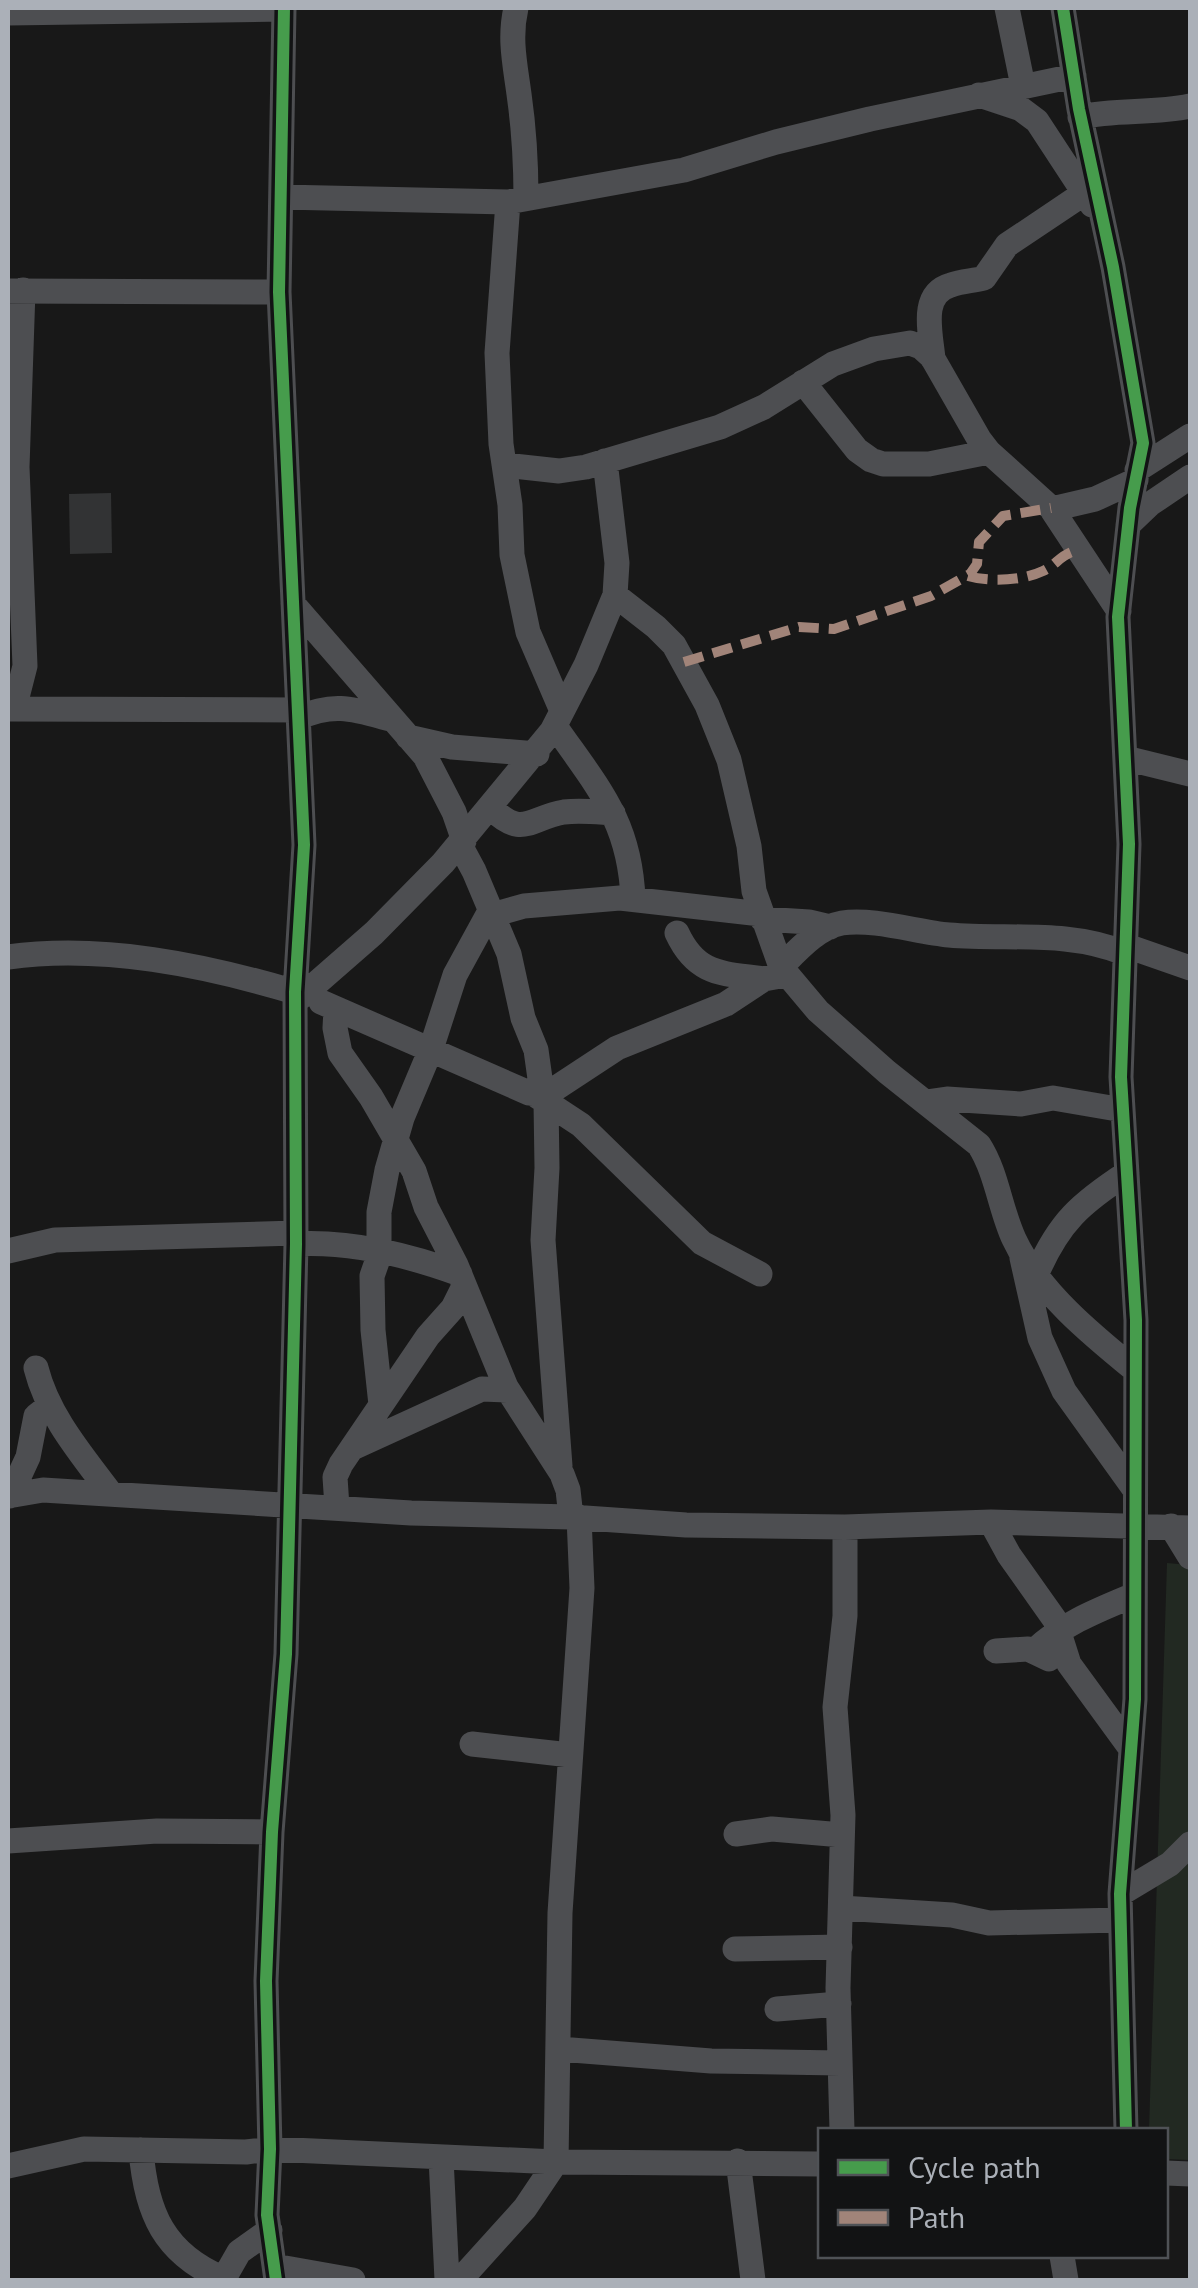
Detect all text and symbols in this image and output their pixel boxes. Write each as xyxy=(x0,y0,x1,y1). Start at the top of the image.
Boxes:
legend xyxy=(818,2128,1168,2258)
text: Cycle path xyxy=(908,2147,1041,2186)
text: Path xyxy=(908,2197,965,2236)

